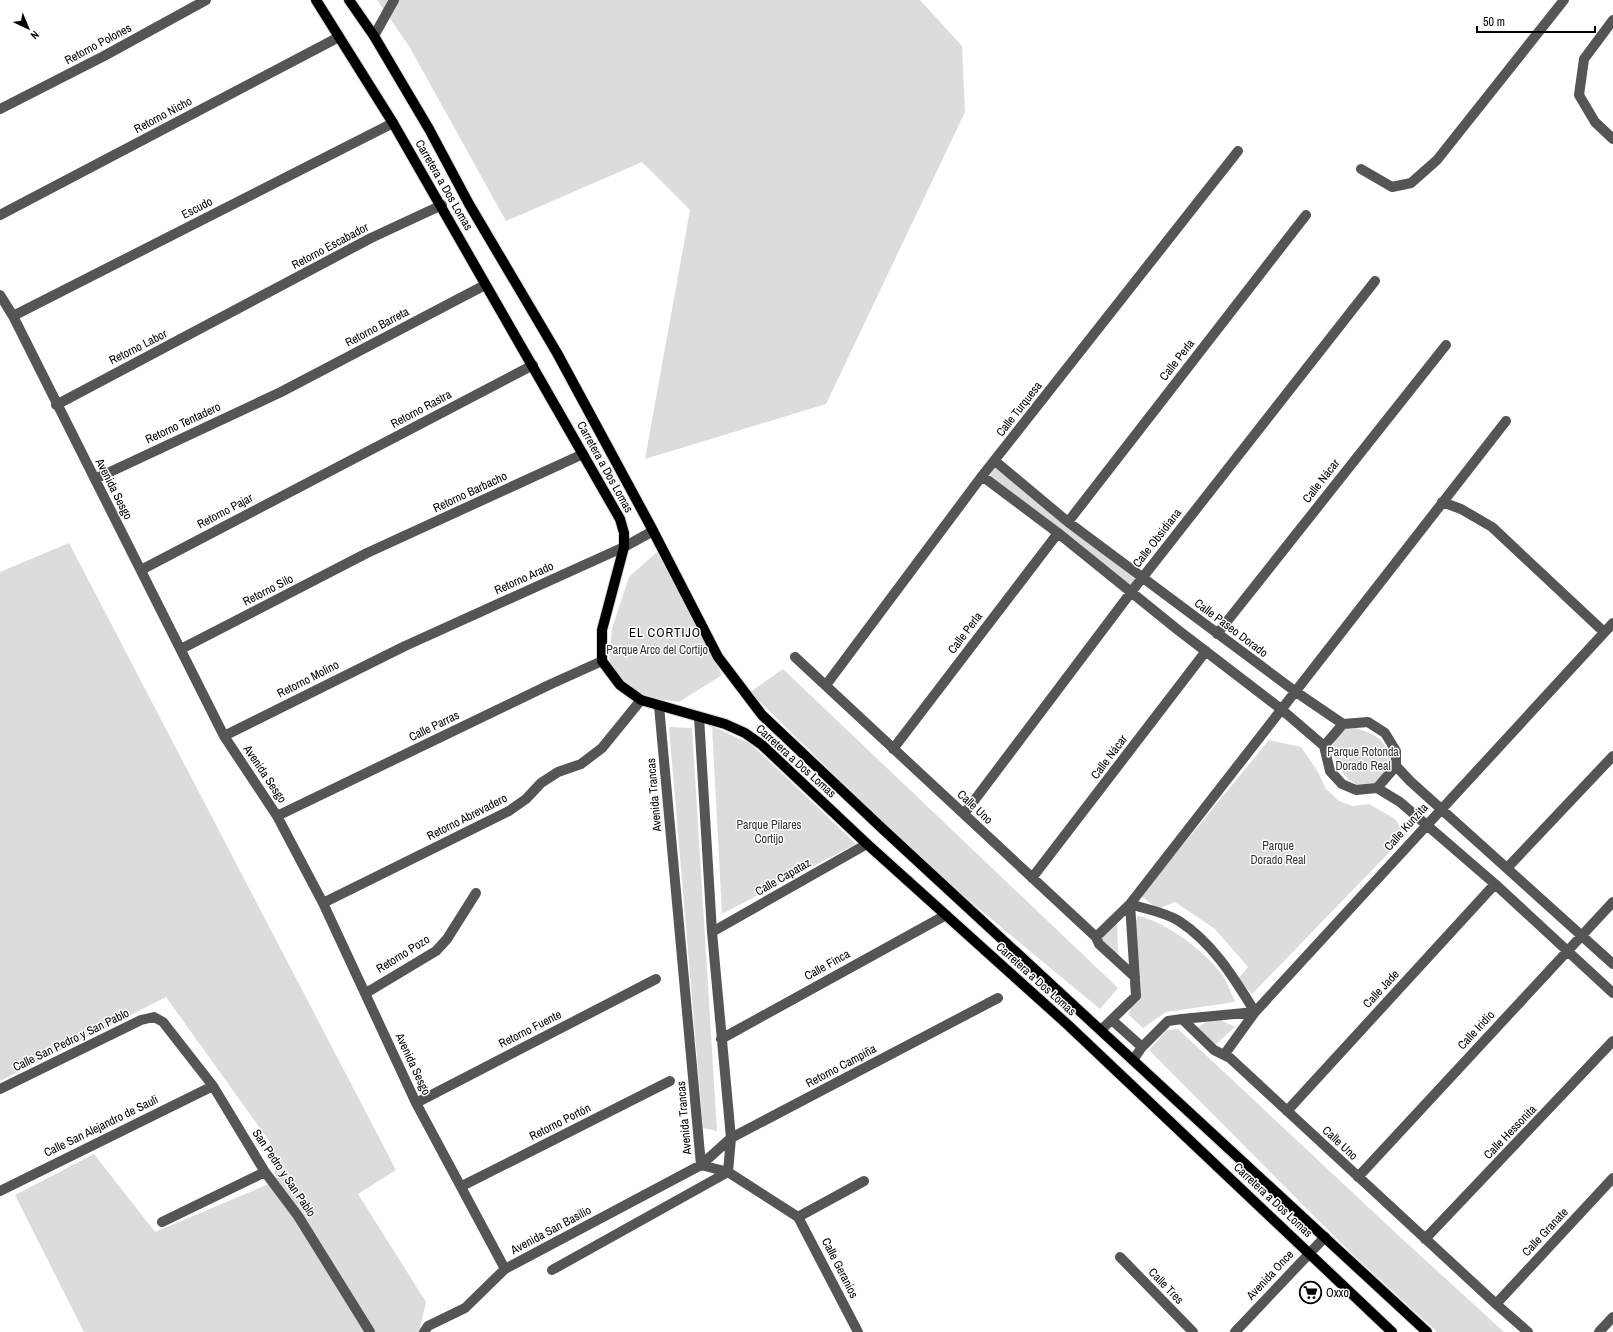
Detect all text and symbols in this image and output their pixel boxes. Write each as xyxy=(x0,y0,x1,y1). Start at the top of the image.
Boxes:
north arrow xyxy=(8,8,48,48)
scale bar xyxy=(1477,8,1595,34)
text: 50 m xyxy=(1483,14,1505,30)
street label: Retorno Polones xyxy=(62,20,134,68)
text: N xyxy=(28,28,42,42)
street label: Retorno Nicho xyxy=(131,93,195,137)
street label: Carretera a Dos Lomas xyxy=(412,137,477,233)
street label: Escudo xyxy=(179,193,215,223)
street label: Retorno Escabador xyxy=(289,219,372,273)
street label: Retorno Barreta xyxy=(342,303,412,350)
street label: Retorno Labor xyxy=(106,325,170,368)
street label: Calle Perla xyxy=(1156,336,1198,384)
street label: Calle Turquesa xyxy=(992,378,1046,440)
street label: Retorno Rastra xyxy=(388,386,455,432)
street label: Retorno Tentadero xyxy=(143,399,223,447)
street label: Carretera a Dos Lomas xyxy=(573,418,637,516)
street label: Avenida Sesgo xyxy=(91,455,136,522)
street label: Calle Nácar xyxy=(1299,455,1344,506)
street label: Retorno Barbacho xyxy=(430,468,510,516)
street label: Retorno Pajar xyxy=(194,489,256,532)
street label: Calle Obsidiana xyxy=(1129,505,1185,571)
street label: Retorno Arado xyxy=(492,558,556,598)
street label: Retorno Silo xyxy=(240,570,296,610)
street label: Calle Paseo Dorado xyxy=(1191,595,1271,661)
street label: Calle Perla xyxy=(944,609,986,657)
district label: EL CORTIJO xyxy=(629,624,701,641)
park label: Parque Arco del Cortijo xyxy=(606,642,708,658)
street label: Retorno Molino xyxy=(274,657,342,701)
street label: Calle Parras xyxy=(406,707,462,745)
street label: Carretera a Dos Lomas xyxy=(753,721,839,801)
street label: Calle Nácar xyxy=(1087,731,1131,782)
street label: Avenida Sesgo xyxy=(239,741,290,806)
park label: Parque Rotonda Dorado Real xyxy=(1327,744,1399,774)
street label: Avenida Trancas xyxy=(643,758,665,833)
street label: Calle Uno xyxy=(954,786,996,828)
street label: Retorno Abrevadero xyxy=(424,790,510,844)
street label: Calle Kunzita xyxy=(1380,800,1432,854)
park label: Parque Pilares Cortijo xyxy=(736,817,802,847)
park label: Parque Dorado Real xyxy=(1250,838,1306,868)
street label: Calle Capataz xyxy=(752,855,814,899)
street label: Retorno Pozo xyxy=(373,931,433,977)
street label: Carretera a Dos Lomas xyxy=(993,939,1079,1019)
street label: Calle Finca xyxy=(801,946,853,984)
street label: Calle Jade xyxy=(1359,967,1403,1011)
street label: Calle San Pedro y San Pablo xyxy=(10,1005,132,1075)
street label: Retorno Fuente xyxy=(496,1006,564,1052)
street label: Calle Iridio xyxy=(1454,1007,1498,1053)
street label: Avenida Sesgo xyxy=(391,1030,434,1098)
street label: Retorno Campiña xyxy=(803,1040,880,1091)
street label: Avenida Trancas xyxy=(673,1081,695,1156)
street label: Calle San Alejandro de Sauli xyxy=(41,1091,161,1161)
street label: Retorno Portón xyxy=(527,1100,593,1144)
street label: Calle Hessonita xyxy=(1480,1101,1540,1163)
street label: Calle Uno xyxy=(1319,1122,1361,1164)
street label: San Pedro y San Pablo xyxy=(249,1126,319,1220)
street label: Carretera a Dos Lomas xyxy=(1230,1159,1316,1241)
street label: Avenida San Basilio xyxy=(507,1202,594,1258)
street label: Calle Granate xyxy=(1518,1204,1572,1260)
street label: Calle Geranios xyxy=(818,1235,862,1301)
street label: Avenida Once xyxy=(1242,1247,1297,1304)
street label: Calle Tres xyxy=(1145,1265,1187,1308)
supermarket icon: Oxxo xyxy=(1297,1280,1323,1306)
place label: Oxxo xyxy=(1326,1285,1349,1301)

